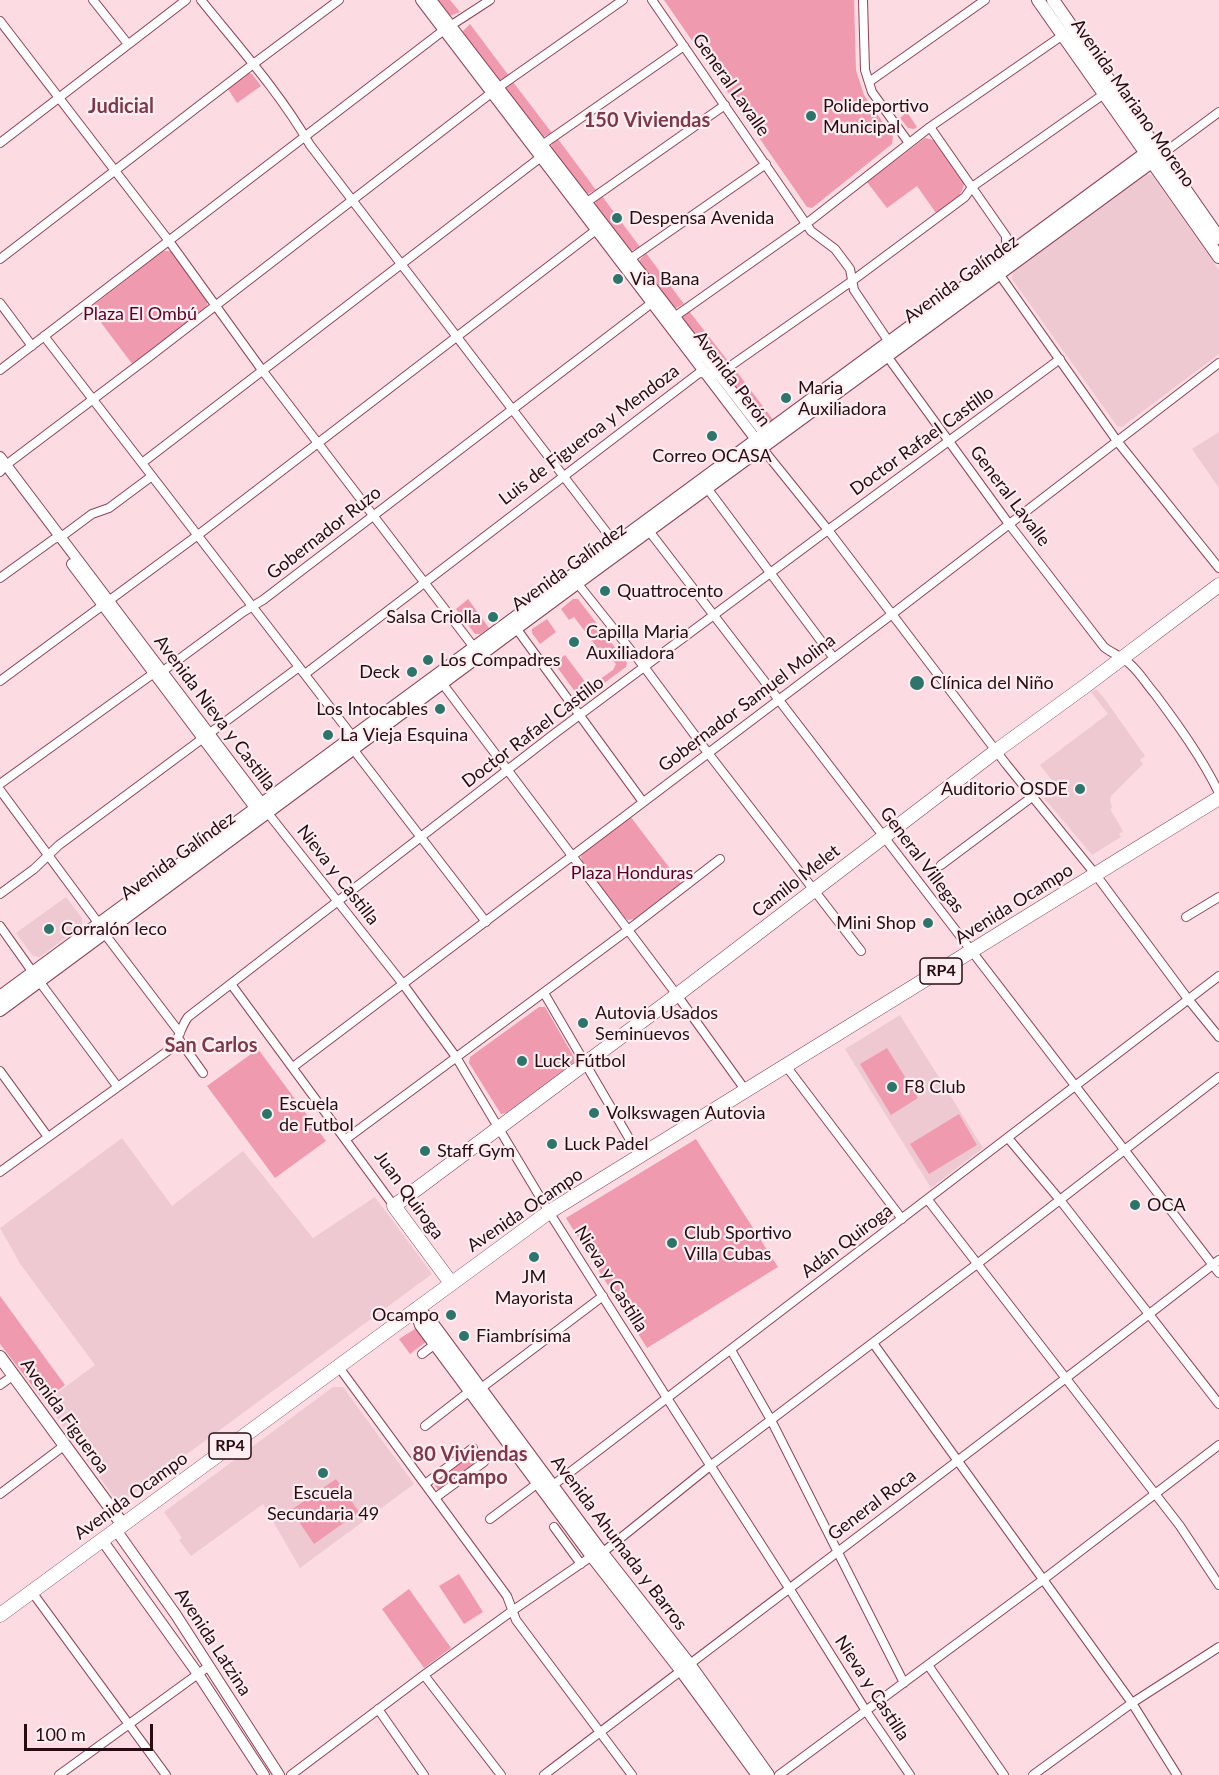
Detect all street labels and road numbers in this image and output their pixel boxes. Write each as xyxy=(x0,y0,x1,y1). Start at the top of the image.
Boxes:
street label: Avenida Mariano Moreno xyxy=(1067,15,1199,191)
street label: General Lavalle xyxy=(688,30,774,140)
street label: Avenida Galíndez xyxy=(899,230,1023,328)
street label: Avenida Perón xyxy=(689,327,775,431)
street label: Luis de Figueroa y Mendoza xyxy=(495,360,683,510)
street label: Doctor Rafael Castillo xyxy=(846,382,998,500)
street label: General Lavalle xyxy=(965,441,1055,551)
street label: Gobernador Ruzo xyxy=(263,482,385,584)
street label: Avenida Galíndez xyxy=(507,518,631,616)
street label: Gobernador Samuel Molina xyxy=(654,629,840,777)
street label: Avenida Nieva y Castilla xyxy=(149,631,281,795)
street label: Doctor Rafael Castillo xyxy=(458,672,608,792)
street label: General Villegas xyxy=(875,803,969,917)
street label: Avenida Galíndez xyxy=(116,807,240,905)
street label: Nieva y Castilla xyxy=(292,821,384,929)
street label: Camilo Melet xyxy=(748,840,844,922)
street label: Avenida Ocampo xyxy=(951,859,1077,949)
road number: RP4 xyxy=(920,958,962,984)
street label: Juan Quiroga xyxy=(370,1146,448,1244)
street label: Avenida Ocampo xyxy=(463,1163,587,1257)
street label: Adán Quiroga xyxy=(797,1200,897,1282)
street label: Nieva y Castilla xyxy=(570,1222,652,1336)
street label: Avenida Figueroa xyxy=(16,1354,114,1478)
road number: RP4 xyxy=(209,1433,251,1459)
street label: Avenida Ocampo xyxy=(70,1448,192,1544)
street label: Avenida Ahumada y Barros xyxy=(546,1452,692,1634)
street label: General Roca xyxy=(824,1465,920,1545)
street label: Avenida Latzina xyxy=(170,1584,256,1700)
street label: Nieva y Castilla xyxy=(830,1631,914,1745)

